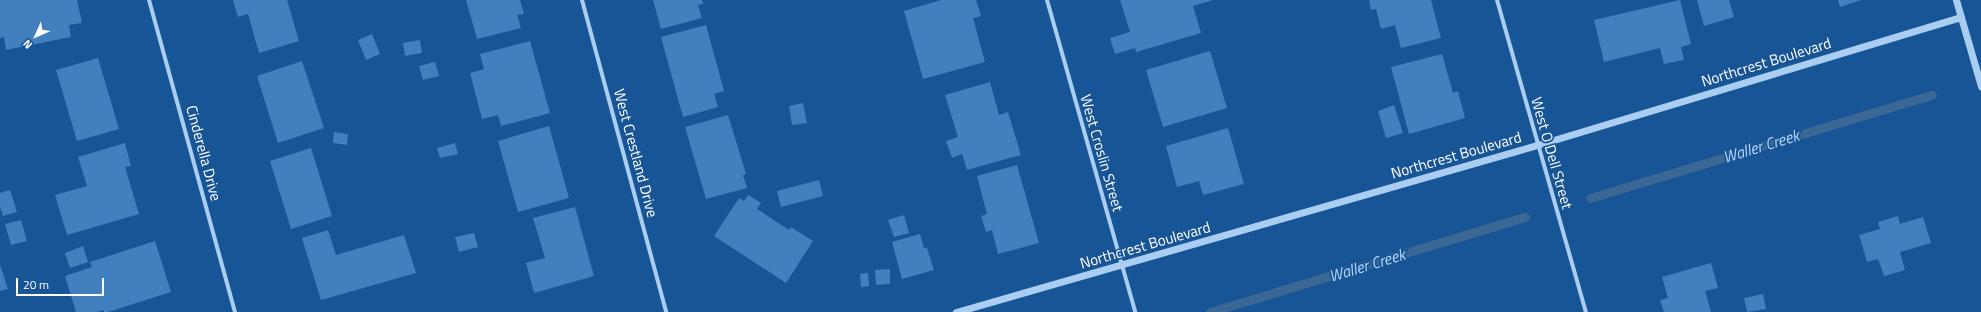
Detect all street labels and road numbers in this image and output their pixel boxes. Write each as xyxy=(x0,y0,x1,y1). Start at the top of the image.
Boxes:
street label: Northcrest Boulevard xyxy=(1699,34,1833,90)
street label: West Crestland Drive xyxy=(610,87,662,219)
street label: West Croslin Street xyxy=(1077,92,1127,214)
street label: West O Dell Street xyxy=(1527,95,1577,211)
street label: Cinderella Drive xyxy=(183,103,225,203)
street label: Northcrest Boulevard xyxy=(1389,128,1523,182)
street label: Northcrest Boulevard xyxy=(1078,218,1212,272)

